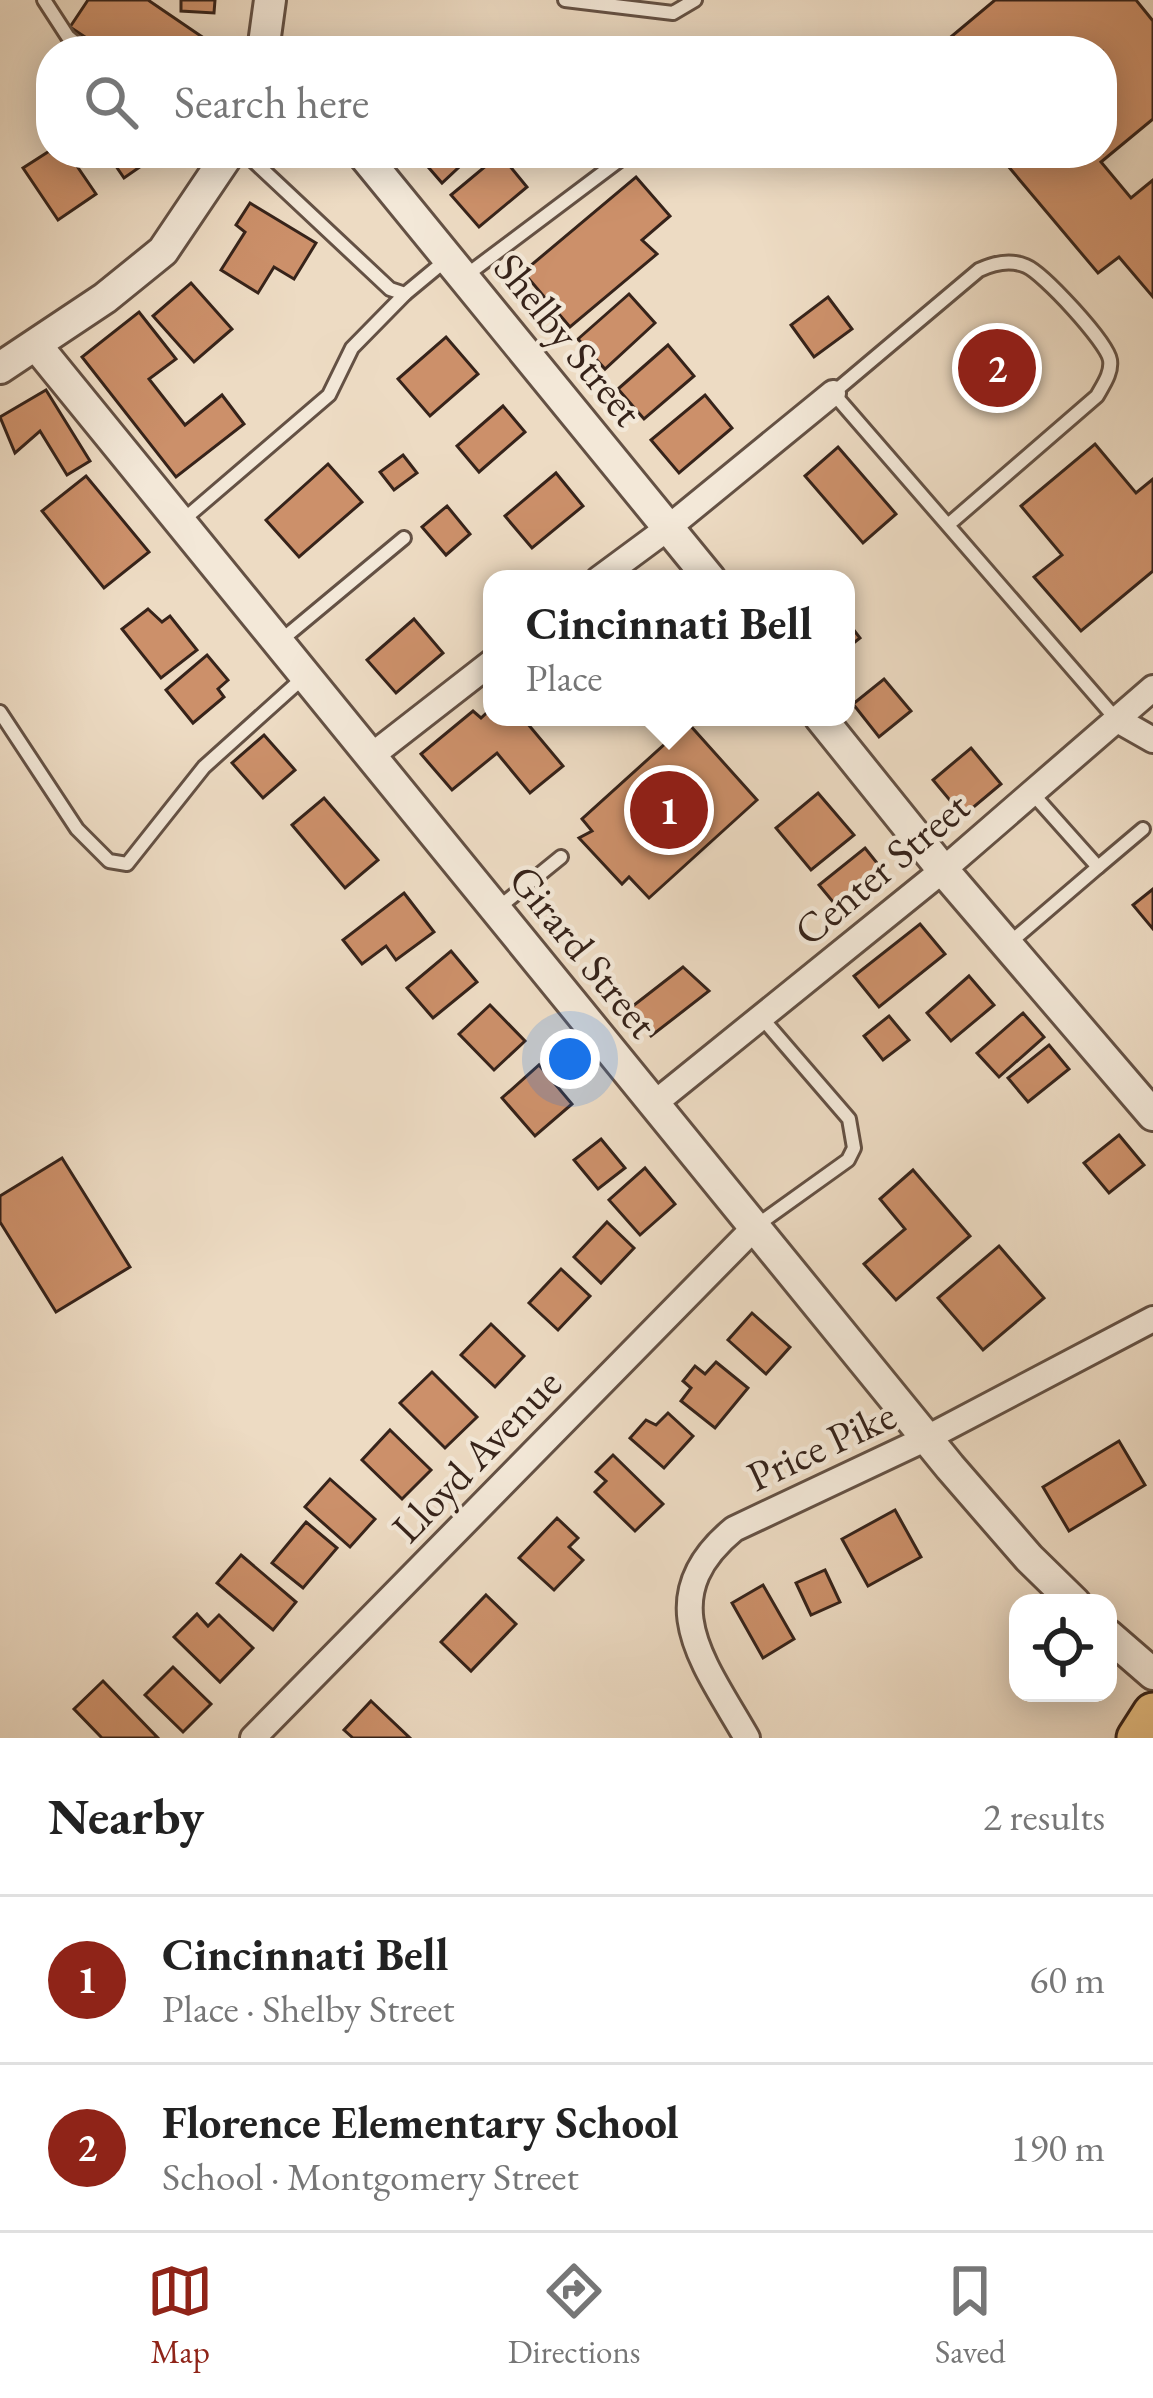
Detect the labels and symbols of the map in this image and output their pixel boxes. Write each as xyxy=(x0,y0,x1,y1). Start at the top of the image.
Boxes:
street label: Shelby Street xyxy=(482,241,655,437)
pin: 2 xyxy=(958,323,1036,413)
pin: 1 xyxy=(630,765,708,855)
street label: Center Street xyxy=(782,779,980,958)
street label: Girard Street xyxy=(497,853,670,1049)
your location xyxy=(540,1029,600,1089)
street label: Lloyd Avenue xyxy=(380,1356,573,1554)
street label: Price Pike xyxy=(738,1387,904,1504)

